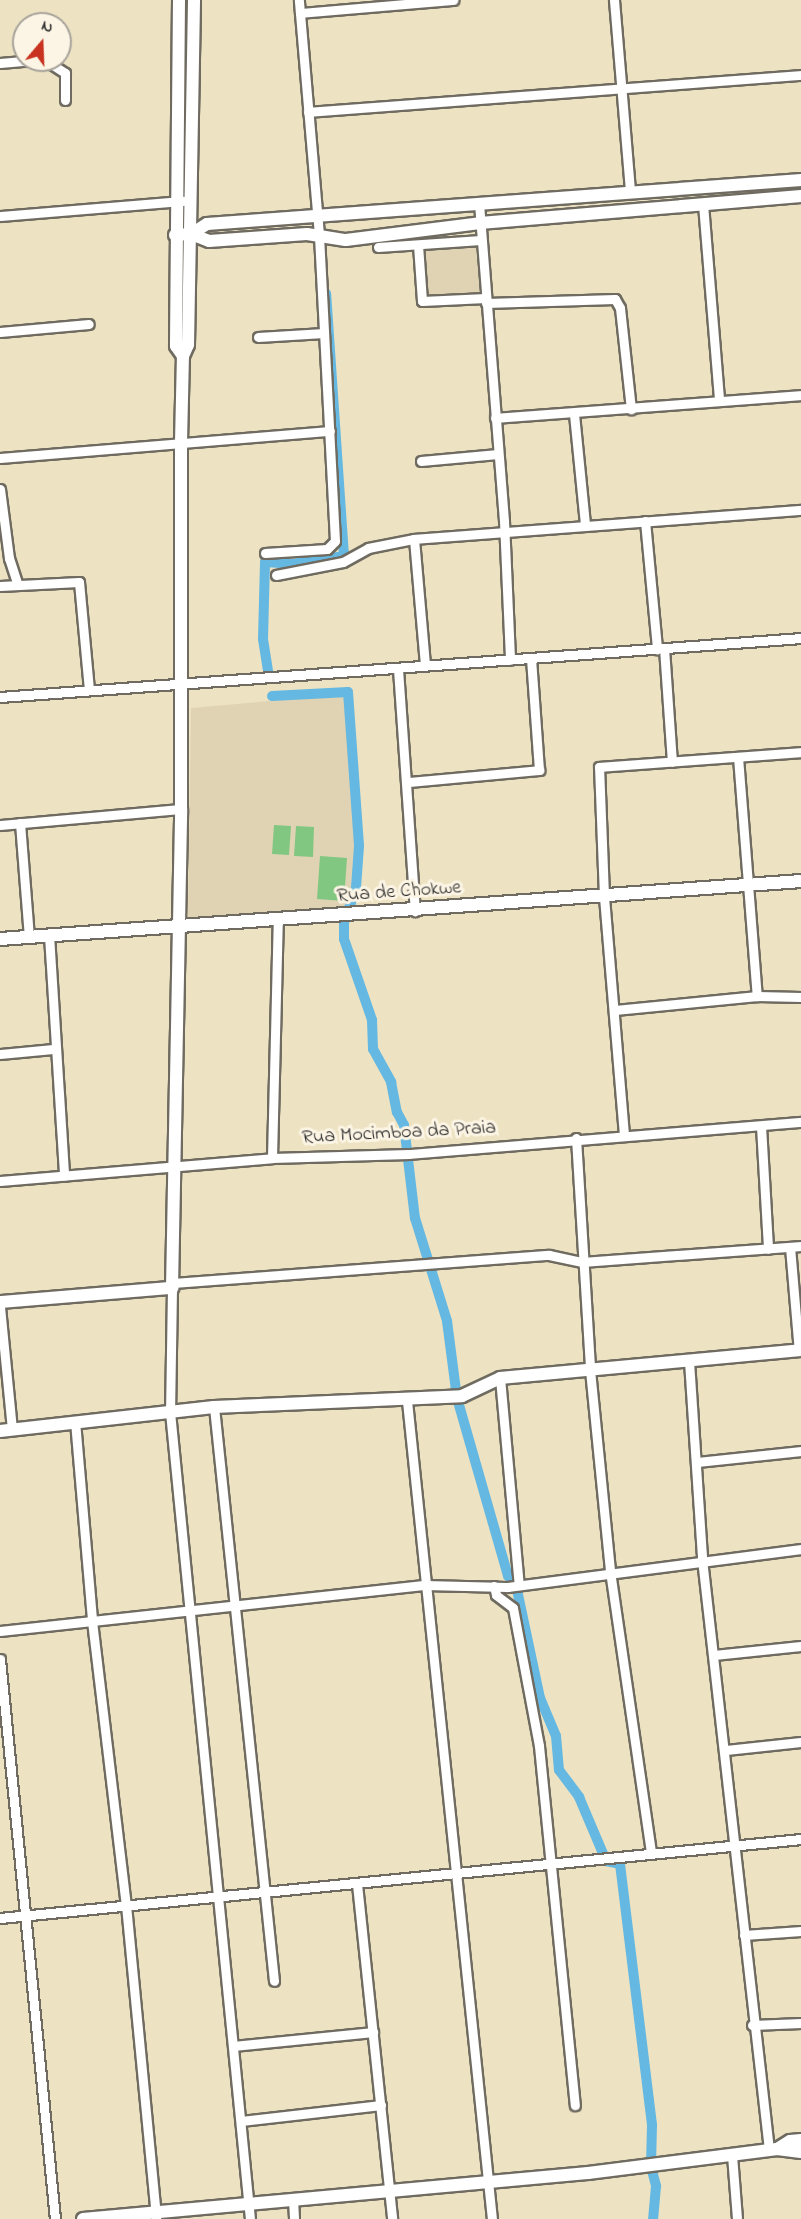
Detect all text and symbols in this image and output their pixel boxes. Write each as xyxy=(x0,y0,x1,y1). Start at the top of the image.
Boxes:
north arrow xyxy=(12,12,72,72)
text: N xyxy=(38,14,56,40)
street label: Rua de Chokwe xyxy=(336,876,462,908)
street label: Rua Mocimboa da Praia xyxy=(301,1116,497,1150)

